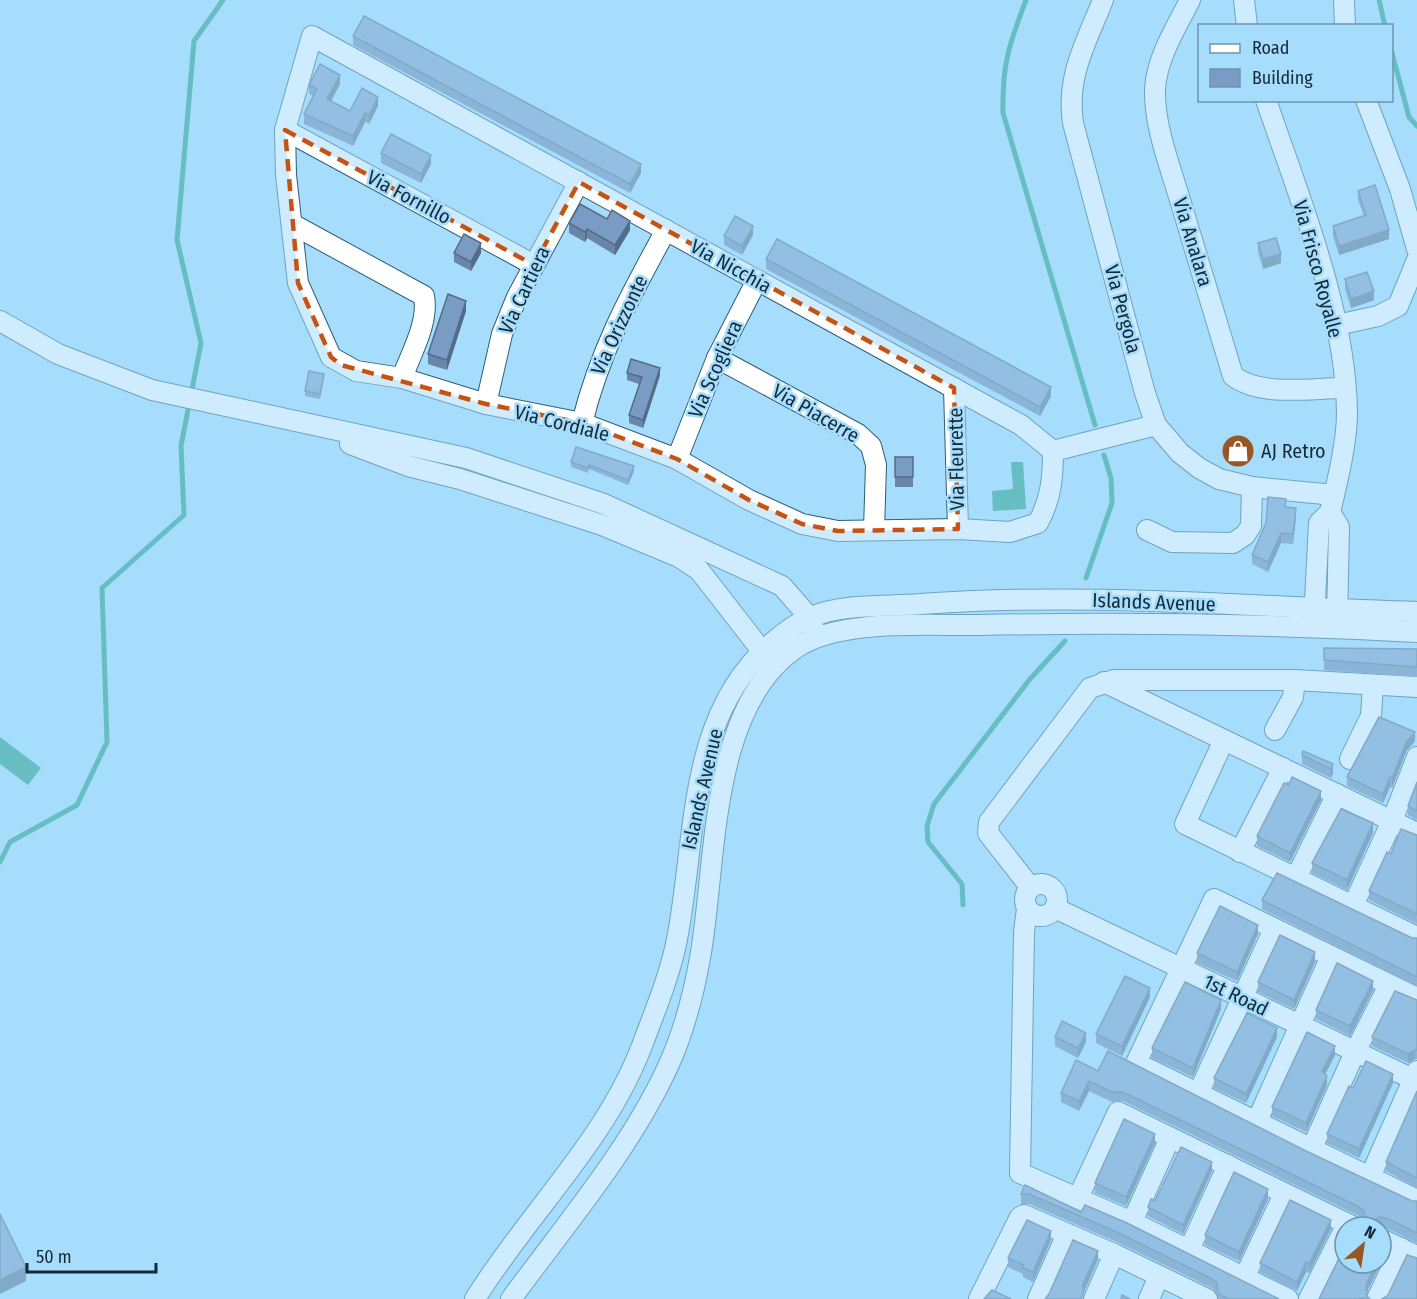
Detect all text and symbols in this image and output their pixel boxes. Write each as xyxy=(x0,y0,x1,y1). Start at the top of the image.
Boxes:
legend xyxy=(1198,24,1393,102)
text: Road xyxy=(1252,37,1289,59)
text: Building xyxy=(1252,67,1313,89)
street label: Via Fornillo xyxy=(363,165,455,229)
street label: Via Analara xyxy=(1168,195,1218,289)
street label: Via Frisco Royalle xyxy=(1288,198,1348,340)
street label: Via Nicchia xyxy=(686,234,776,298)
street label: Via Cartiera xyxy=(493,242,555,338)
street label: Via Pergola xyxy=(1100,262,1146,356)
street label: Via Orizzonte xyxy=(585,271,653,379)
street label: Via Scogliera xyxy=(683,317,747,421)
street label: Via Piacerre xyxy=(768,379,864,447)
street label: Via Cordiale xyxy=(512,400,612,446)
street label: Via Fleurette xyxy=(943,407,969,511)
shop icon: AJ Retro xyxy=(1220,433,1256,469)
place label: AJ Retro xyxy=(1261,439,1326,463)
street label: Islands Avenue xyxy=(1092,588,1216,616)
street label: Islands Avenue xyxy=(676,726,728,852)
street label: 1st Road xyxy=(1200,969,1272,1021)
north arrow xyxy=(1333,1215,1393,1275)
text: N xyxy=(1361,1222,1379,1243)
scale bar xyxy=(27,1236,156,1274)
text: 50 m xyxy=(36,1246,72,1268)

